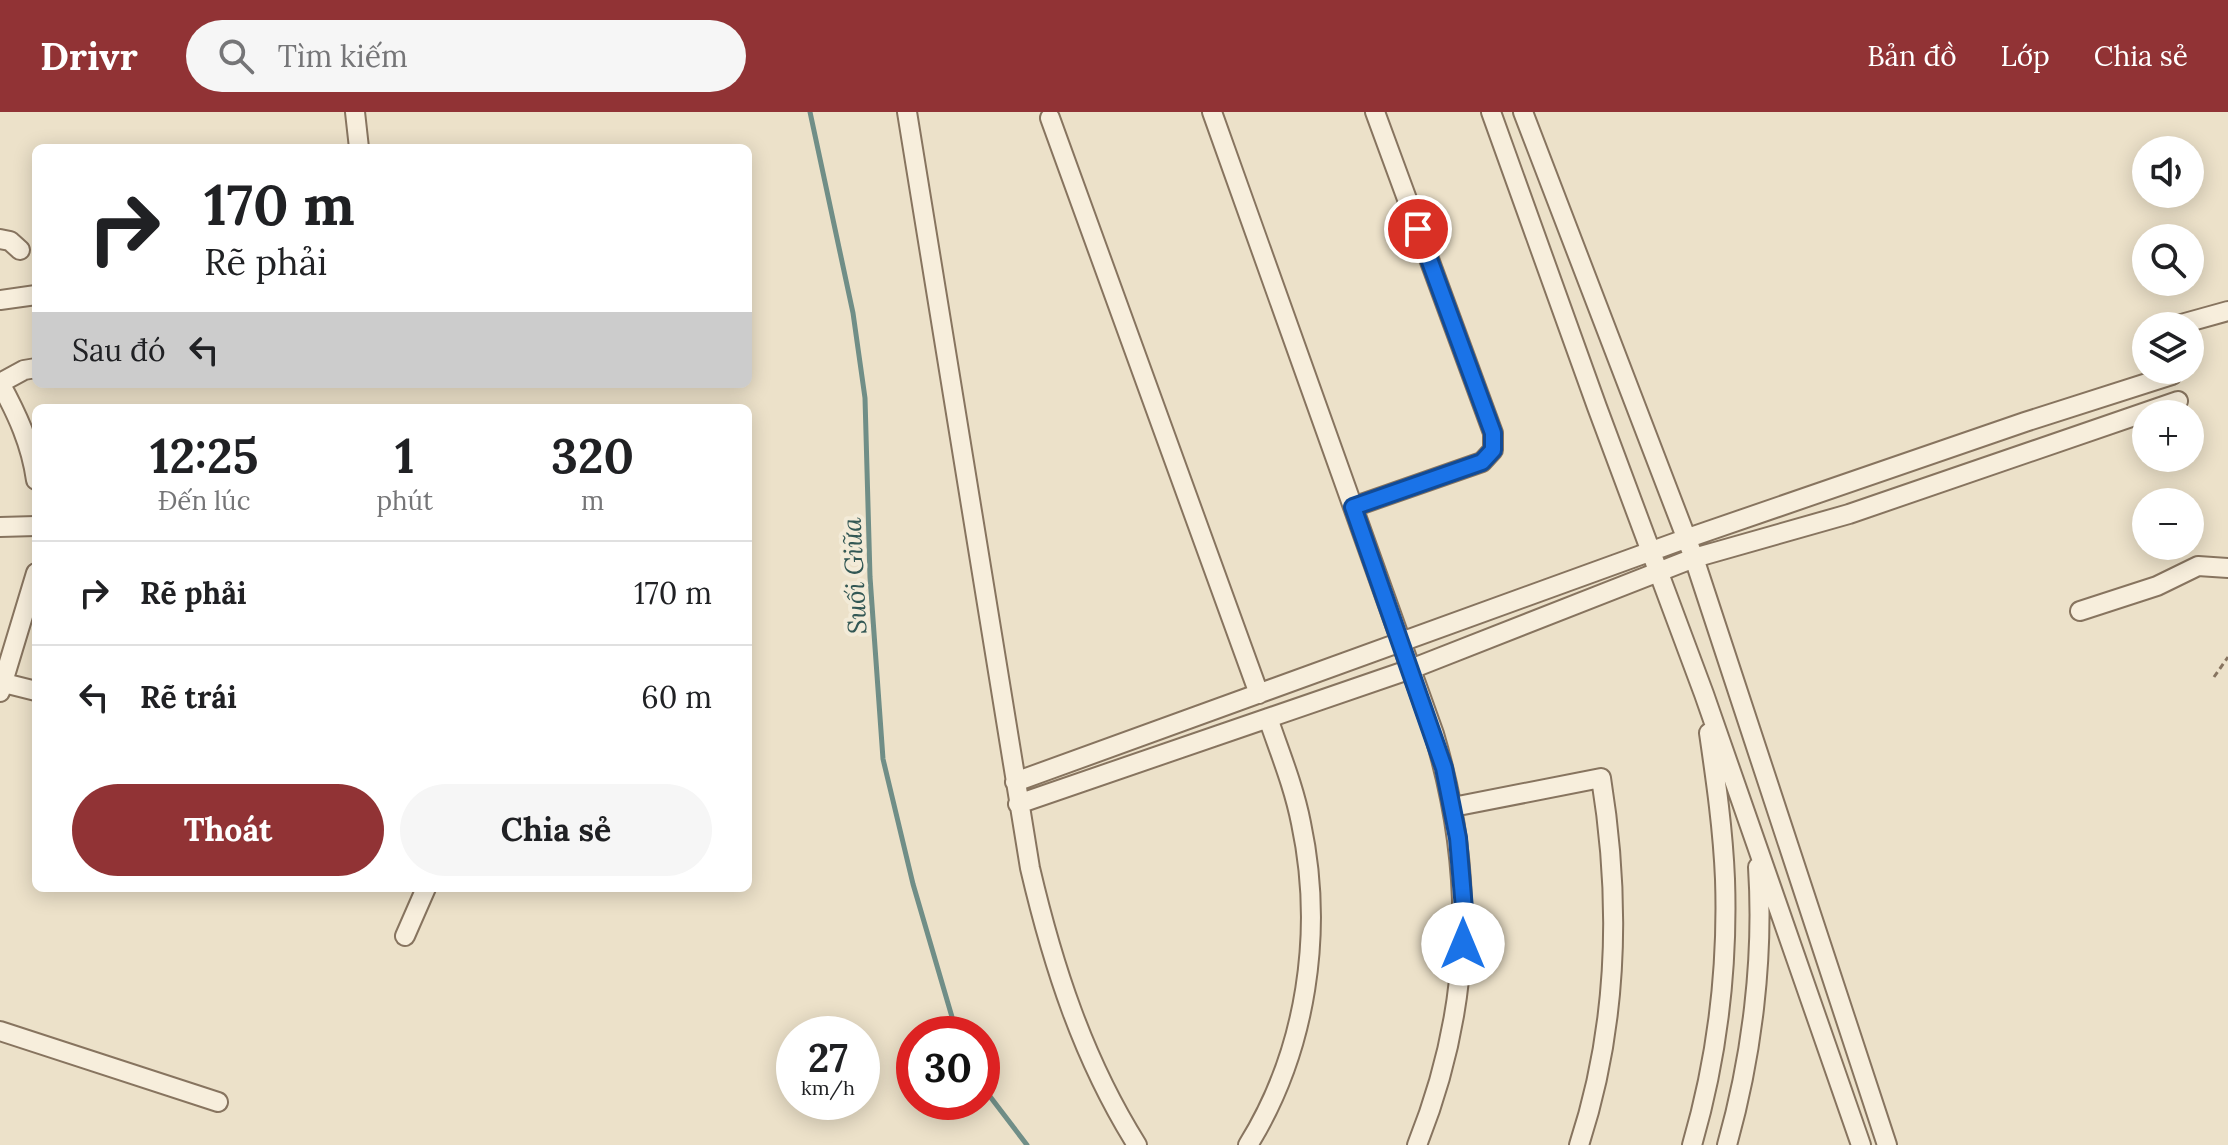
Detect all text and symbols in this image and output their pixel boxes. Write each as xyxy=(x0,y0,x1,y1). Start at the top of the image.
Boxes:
search box xyxy=(186,20,746,92)
text: Drivr xyxy=(40,32,138,80)
icon: search xyxy=(214,34,258,78)
text: Tìm kiếm xyxy=(278,37,408,75)
text: Bản đồ xyxy=(1867,38,1957,74)
text: Lớp xyxy=(2001,38,2050,74)
text: Chia sẻ xyxy=(2094,38,2188,74)
map controls xyxy=(2132,136,2204,560)
button: sound xyxy=(2132,136,2204,208)
text: 170 m xyxy=(204,169,355,240)
icon: right xyxy=(72,176,176,280)
pin xyxy=(1384,195,1452,263)
icon: arrive xyxy=(1396,207,1440,251)
button: search xyxy=(2132,224,2204,296)
text: Rẽ phải xyxy=(204,239,327,285)
button: layers xyxy=(2132,312,2204,384)
icon: left xyxy=(182,328,226,372)
text: Sau đó xyxy=(72,331,166,369)
button: + xyxy=(2132,400,2204,472)
text: 12:25 xyxy=(150,425,259,486)
text: 1 xyxy=(395,425,415,486)
text: 320 xyxy=(551,425,634,486)
text: Đến lúc xyxy=(158,484,250,517)
text: phút xyxy=(376,484,433,517)
text: m xyxy=(581,484,604,517)
button: − xyxy=(2132,488,2204,560)
water label: Suối Giữa xyxy=(834,516,874,635)
icon: right xyxy=(72,571,116,615)
text: Rẽ phải xyxy=(140,574,247,612)
text: 170 m xyxy=(634,574,712,612)
icon: left xyxy=(72,675,116,719)
text: Rẽ trái xyxy=(140,678,237,716)
text: 60 m xyxy=(641,678,712,716)
button: Thoát xyxy=(72,784,384,876)
button: Chia sẻ xyxy=(400,784,712,876)
position arrow xyxy=(1421,902,1505,986)
speed limit sign: 30 xyxy=(896,1016,1000,1120)
text: 27 xyxy=(808,1032,848,1083)
text: km/h xyxy=(801,1075,855,1100)

